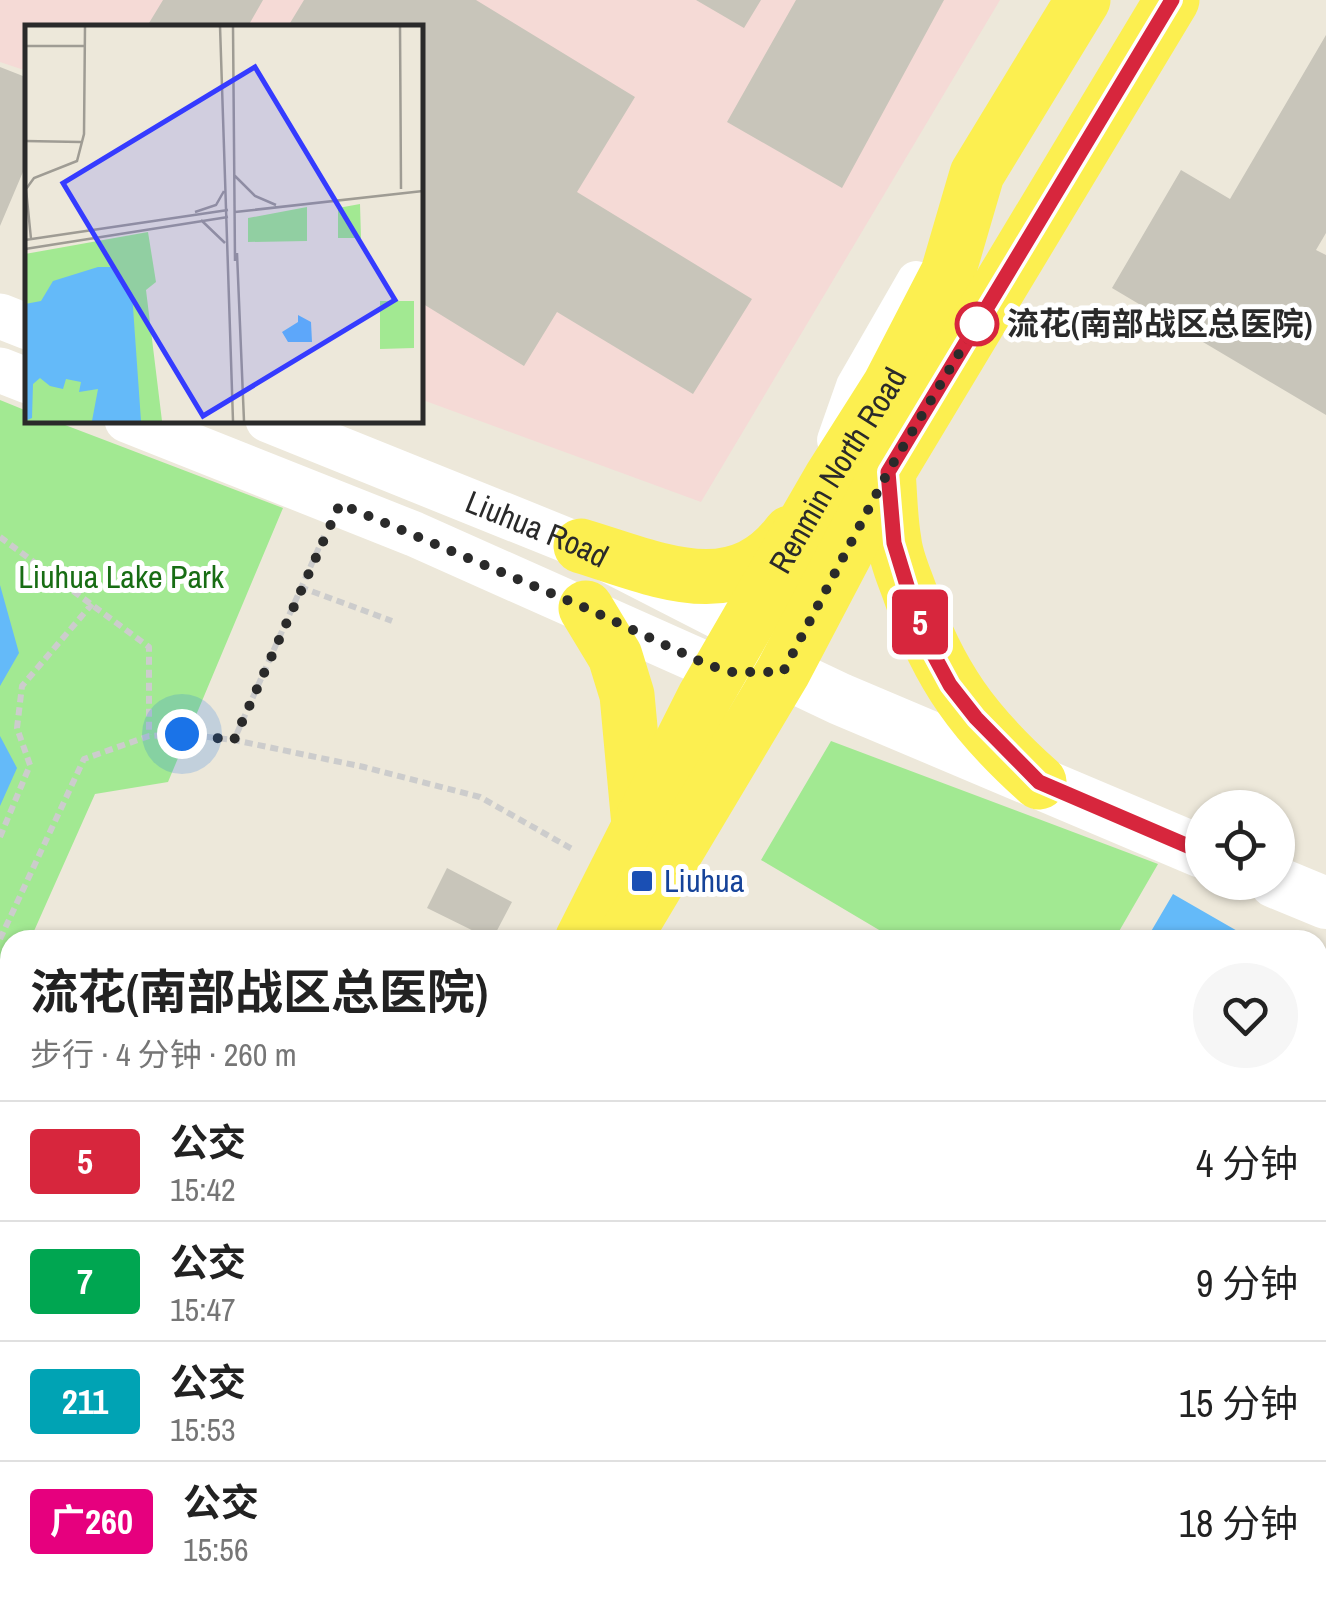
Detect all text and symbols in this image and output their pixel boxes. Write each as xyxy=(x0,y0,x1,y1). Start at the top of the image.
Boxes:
inset map xyxy=(25,25,422,422)
place label: 流花(南部战区总医院) xyxy=(1007,302,1312,345)
marker: 流花(南部战区总医院) xyxy=(956,303,998,345)
street label: Renmin North Road xyxy=(759,360,916,581)
street label: Liuhua Road xyxy=(459,480,616,577)
park label: Liuhua Lake Park xyxy=(18,555,225,598)
line badge: 5 xyxy=(888,590,952,654)
text: 5 xyxy=(912,599,928,646)
your location xyxy=(157,709,207,759)
map controls xyxy=(1185,790,1295,900)
button: locate xyxy=(1185,790,1295,900)
place label: Liuhua xyxy=(664,859,745,902)
marker: Liuhua xyxy=(629,868,655,894)
text: 流花(南部战区总医院) xyxy=(30,959,488,1024)
button: heart xyxy=(1193,963,1298,1068)
text: 步行 · 4 分钟 · 260 m xyxy=(30,1033,297,1076)
text: 公交 xyxy=(170,1117,246,1168)
text: 5 xyxy=(77,1138,93,1185)
text: 4 分钟 xyxy=(1196,1138,1298,1189)
text: 15:42 xyxy=(170,1168,236,1211)
text: 公交 xyxy=(170,1237,246,1288)
text: 7 xyxy=(77,1258,93,1305)
text: 9 分钟 xyxy=(1196,1258,1298,1309)
text: 15:47 xyxy=(170,1288,236,1331)
text: 公交 xyxy=(170,1357,246,1408)
text: 211 xyxy=(62,1378,108,1425)
text: 15 分钟 xyxy=(1179,1378,1298,1429)
text: 15:53 xyxy=(170,1408,236,1451)
text: 公交 xyxy=(183,1477,259,1528)
text: 广260 xyxy=(50,1498,133,1545)
text: 18 分钟 xyxy=(1179,1498,1298,1549)
text: 15:56 xyxy=(183,1528,249,1571)

